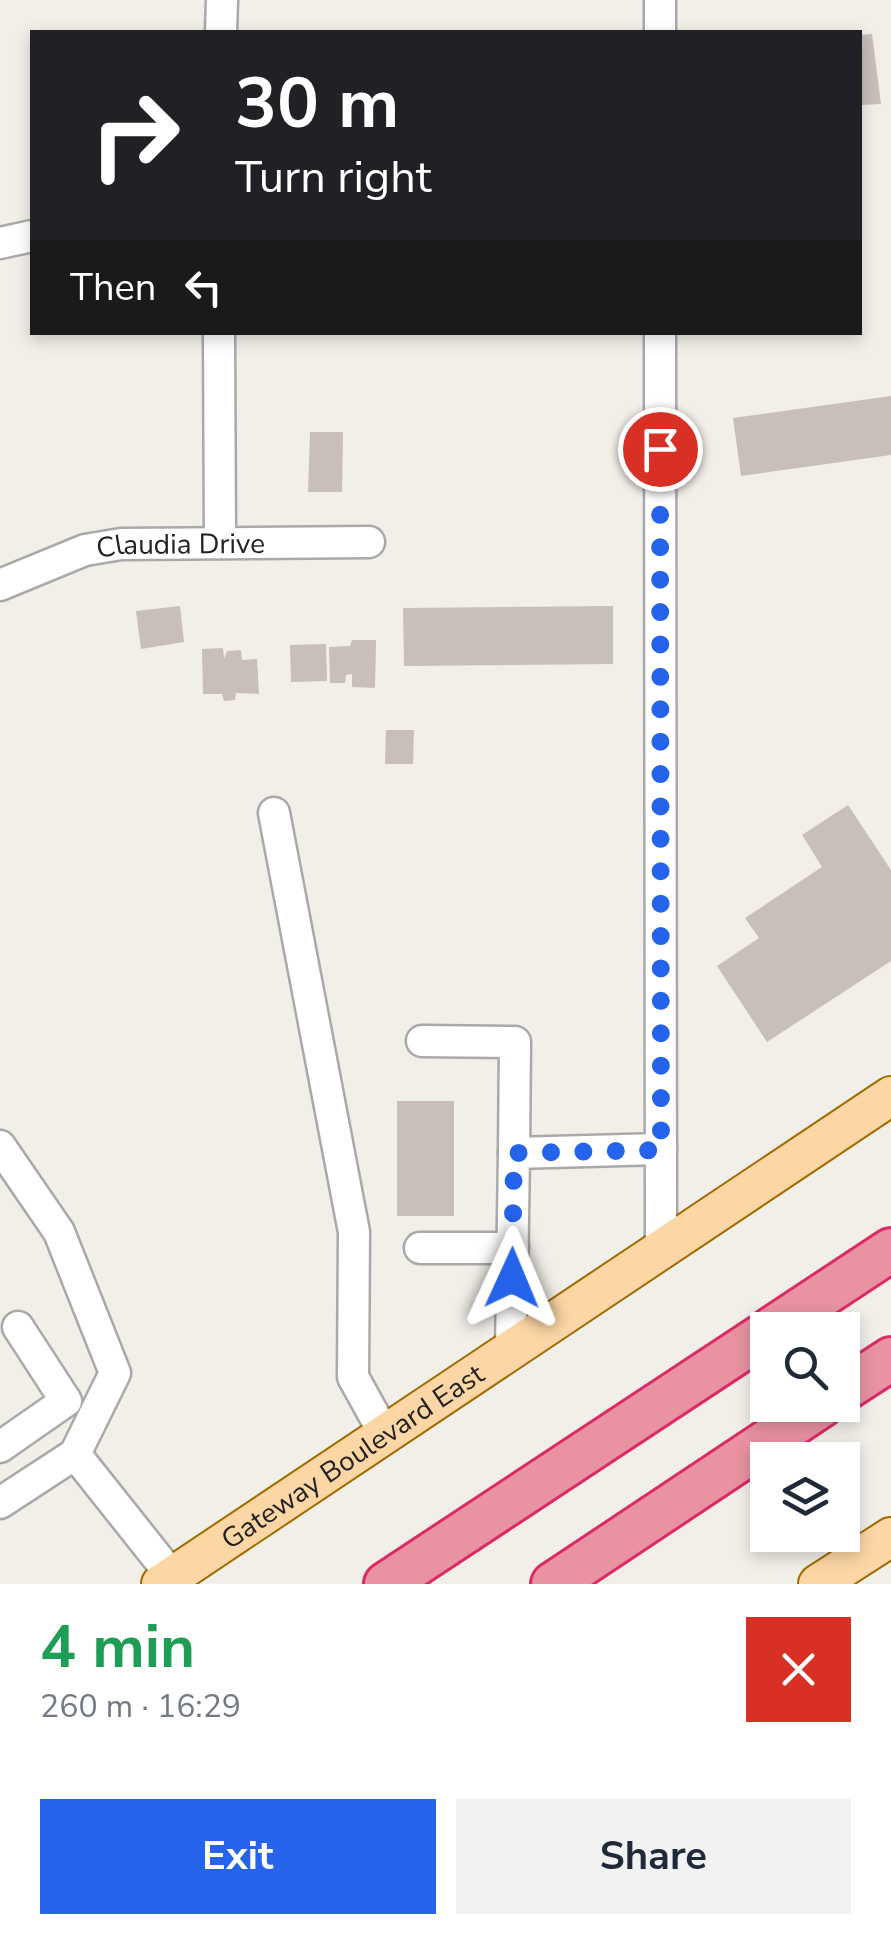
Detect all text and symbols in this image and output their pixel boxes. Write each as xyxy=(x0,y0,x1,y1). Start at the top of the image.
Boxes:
text: 30 m xyxy=(235,56,399,152)
icon: right xyxy=(70,70,200,200)
text: Turn right xyxy=(235,147,432,208)
icon: left xyxy=(176,260,231,315)
text: Then xyxy=(70,262,156,313)
pin xyxy=(618,407,703,492)
icon: arrive xyxy=(633,422,688,477)
street label: Claudia Drive xyxy=(93,525,265,568)
position arrow xyxy=(460,1226,564,1330)
map controls xyxy=(750,1312,860,1552)
button: search xyxy=(750,1312,860,1422)
street label: Gateway Boulevard East xyxy=(214,1355,492,1559)
button: layers xyxy=(750,1442,860,1552)
text: 4 min xyxy=(40,1606,195,1688)
button: close xyxy=(746,1617,851,1722)
text: 260 m · 16:29 xyxy=(40,1685,241,1728)
button: Exit xyxy=(40,1799,436,1914)
button: Share xyxy=(456,1799,851,1914)

